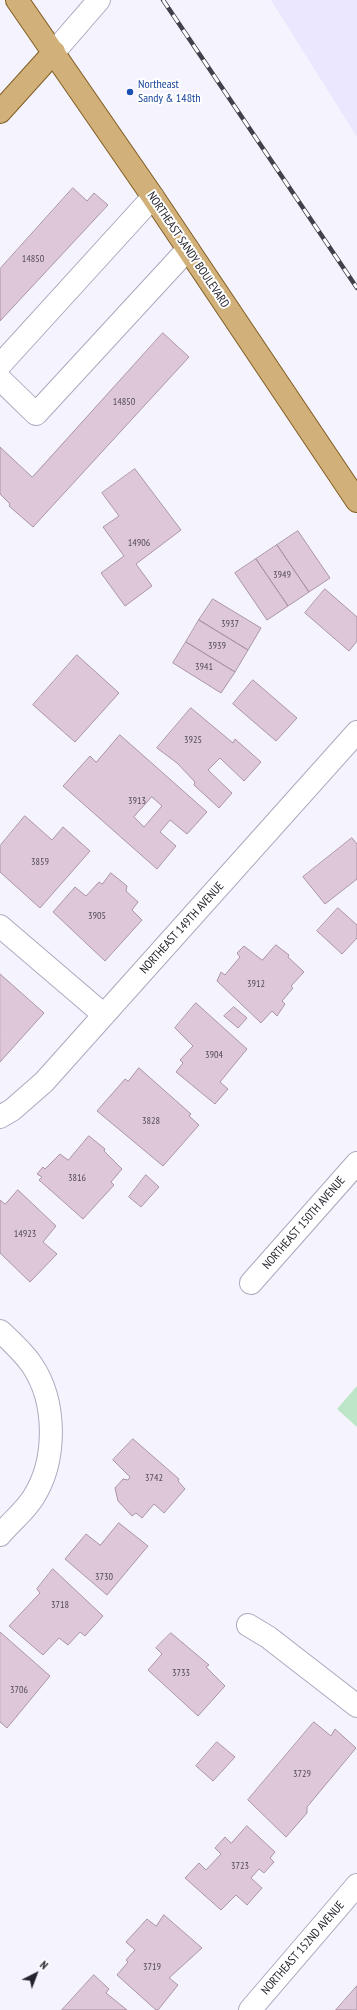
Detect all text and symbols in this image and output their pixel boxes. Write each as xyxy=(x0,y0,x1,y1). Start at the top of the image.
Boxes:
place label: Northeast Sandy & 148th xyxy=(138,78,201,106)
marker: Northeast Sandy & 148th xyxy=(125,87,135,97)
street label: NORTHEAST SANDY BOULEVARD xyxy=(144,189,232,311)
house number: 14850 xyxy=(22,253,44,265)
house number: 14850 xyxy=(113,396,135,408)
house number: 14906 xyxy=(128,537,150,549)
house number: 3949 xyxy=(273,569,291,581)
house number: 3937 xyxy=(221,618,239,630)
house number: 3939 xyxy=(208,640,226,652)
house number: 3941 xyxy=(195,661,213,673)
house number: 3925 xyxy=(184,734,202,746)
house number: 3913 xyxy=(128,795,146,807)
house number: 3859 xyxy=(31,856,49,868)
street label: NORTHEAST 149TH AVENUE xyxy=(137,879,227,977)
house number: 3905 xyxy=(88,910,106,922)
house number: 3912 xyxy=(247,978,265,990)
house number: 3904 xyxy=(205,1049,223,1061)
house number: 3828 xyxy=(142,1115,160,1127)
house number: 3816 xyxy=(68,1172,86,1184)
street label: NORTHEAST 150TH AVENUE xyxy=(260,1174,348,1272)
house number: 14923 xyxy=(14,1228,36,1240)
house number: 3742 xyxy=(145,1472,163,1484)
house number: 3730 xyxy=(95,1571,113,1583)
house number: 3718 xyxy=(51,1599,69,1611)
house number: 3733 xyxy=(172,1667,190,1679)
house number: 3706 xyxy=(10,1684,28,1696)
house number: 3729 xyxy=(293,1768,311,1780)
house number: 3723 xyxy=(231,1860,249,1872)
street label: NORTHEAST 152ND AVENUE xyxy=(258,1898,348,1998)
north arrow xyxy=(16,1954,56,1994)
text: N xyxy=(37,1958,51,1972)
house number: 3719 xyxy=(143,1961,161,1973)

